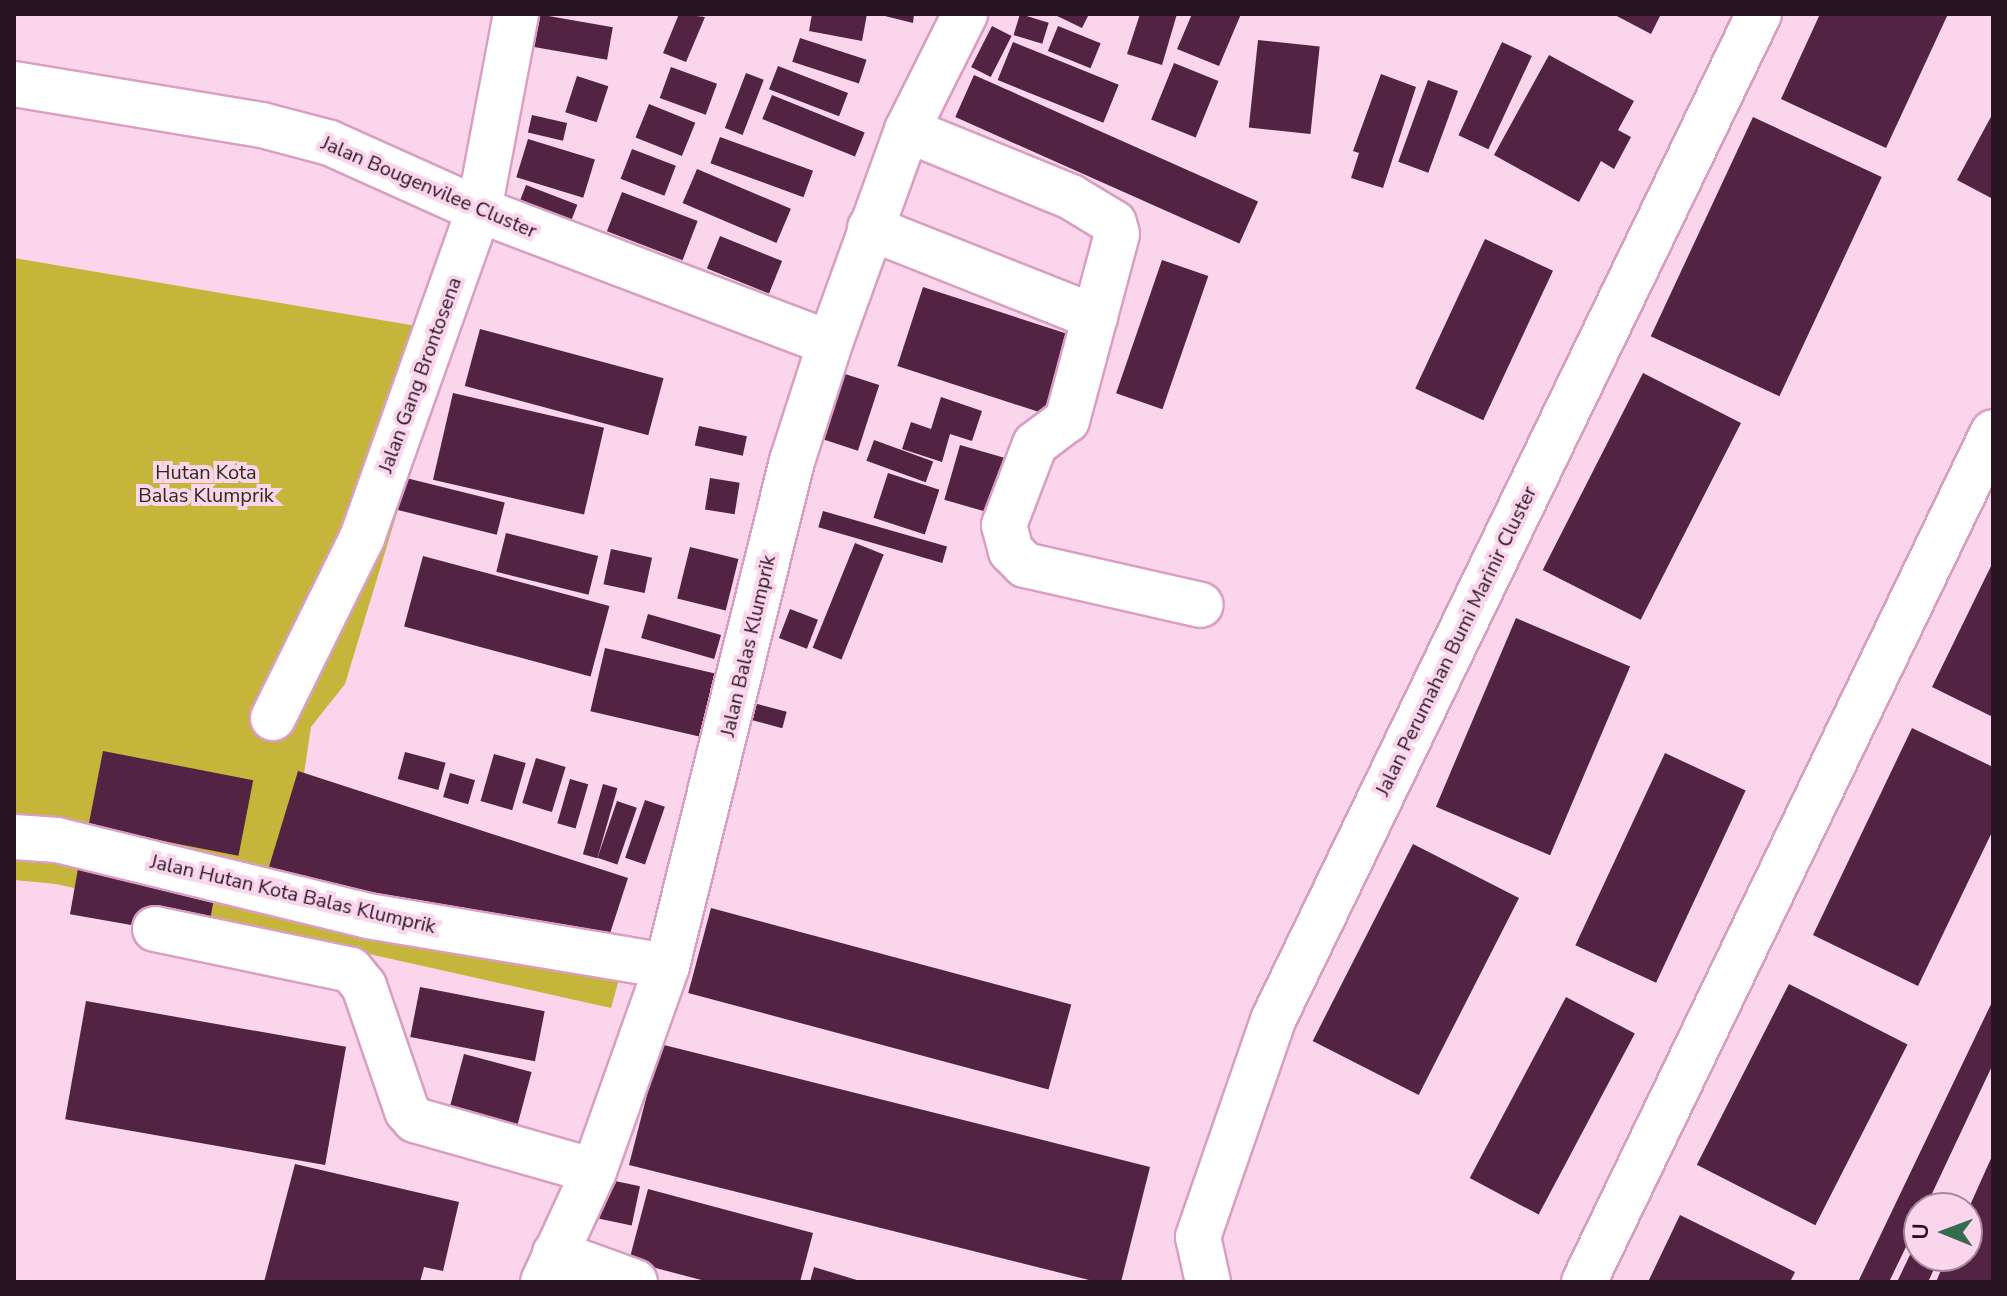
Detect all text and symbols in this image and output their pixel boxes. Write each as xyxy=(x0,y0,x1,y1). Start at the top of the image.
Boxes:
street label: Jalan Bougenvilee Cluster xyxy=(318,131,540,243)
street label: Jalan Gang Brontosena xyxy=(373,274,467,476)
park label: Hutan Kota Balas Klumprik xyxy=(138,461,274,508)
street label: Jalan Perumahan Bumi Marinir Cluster xyxy=(1370,482,1542,800)
street label: Jalan Balas Klumprik xyxy=(715,553,781,739)
street label: Jalan Hutan Kota Balas Klumprik xyxy=(148,849,438,939)
north arrow xyxy=(1903,1192,1983,1272)
text: U xyxy=(1906,1223,1936,1240)

